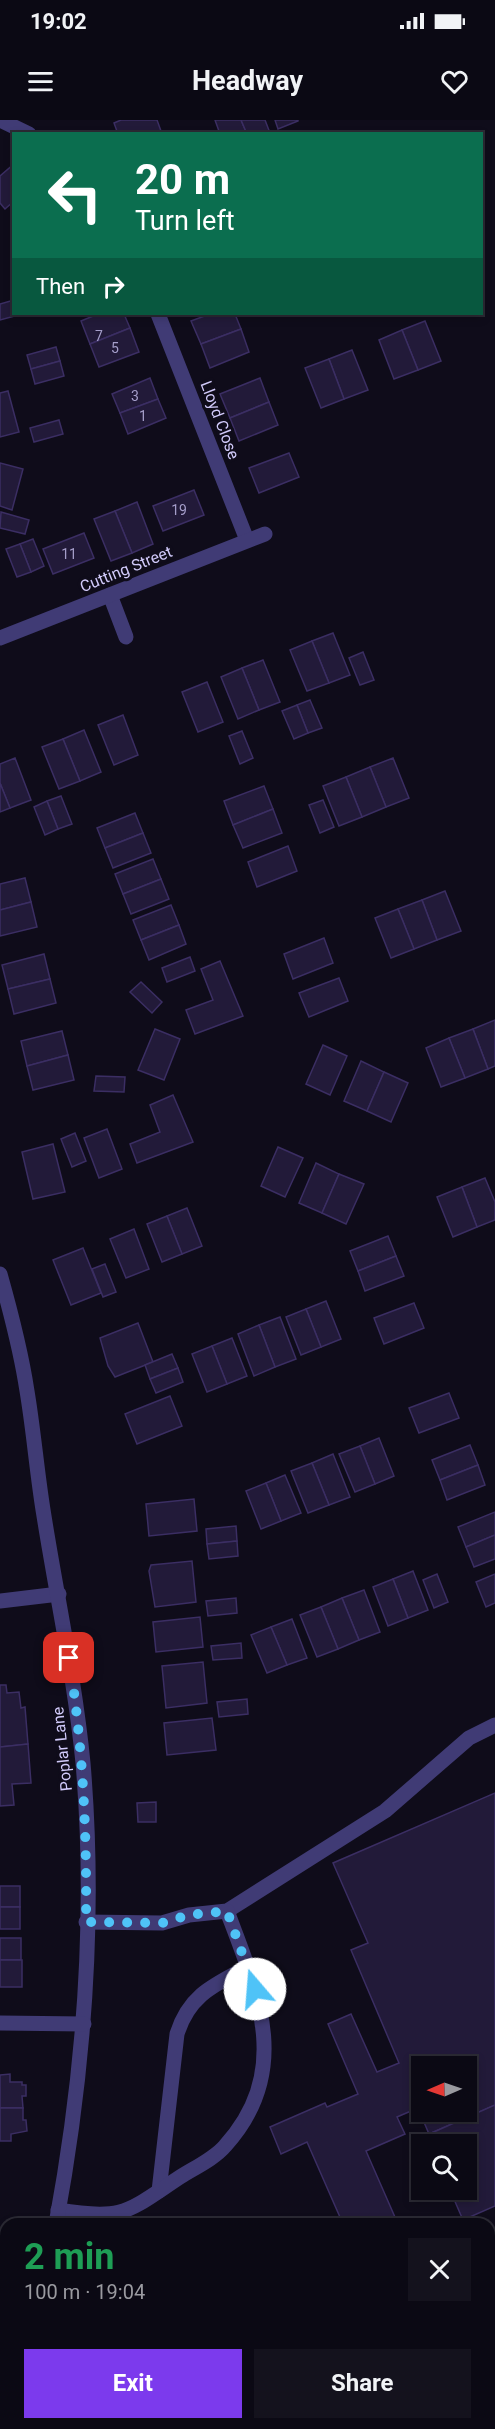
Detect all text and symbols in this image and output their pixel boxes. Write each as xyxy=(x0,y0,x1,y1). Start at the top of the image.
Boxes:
text: 19:02 xyxy=(30,9,87,34)
icon: menu xyxy=(24,65,57,98)
text: Headway xyxy=(192,65,303,97)
icon: heart xyxy=(438,65,471,98)
text: 20 m xyxy=(135,155,230,204)
icon: left xyxy=(36,156,114,234)
text: Turn left xyxy=(135,205,235,237)
icon: right xyxy=(97,270,130,303)
text: Then xyxy=(36,274,85,299)
house number: 7 xyxy=(95,328,103,344)
house number: 5 xyxy=(111,340,119,356)
street label: Lloyd Close xyxy=(196,378,244,462)
house number: 3 xyxy=(131,388,139,404)
house number: 1 xyxy=(139,408,147,424)
house number: 19 xyxy=(171,502,187,518)
street label: Cutting Street xyxy=(77,542,175,596)
house number: 11 xyxy=(61,546,77,562)
pin xyxy=(43,1632,94,1683)
icon: arrive xyxy=(52,1641,85,1674)
street label: Poplar Lane xyxy=(48,1706,76,1792)
position arrow xyxy=(223,1957,287,2021)
north arrow xyxy=(411,2056,477,2122)
map controls xyxy=(411,2056,477,2200)
button: search xyxy=(411,2134,477,2200)
text: 2 min xyxy=(24,2236,115,2278)
button: close xyxy=(408,2238,471,2301)
text: 100 m · 19:04 xyxy=(24,2280,145,2304)
button: Exit xyxy=(24,2349,242,2418)
button: Share xyxy=(254,2349,471,2418)

